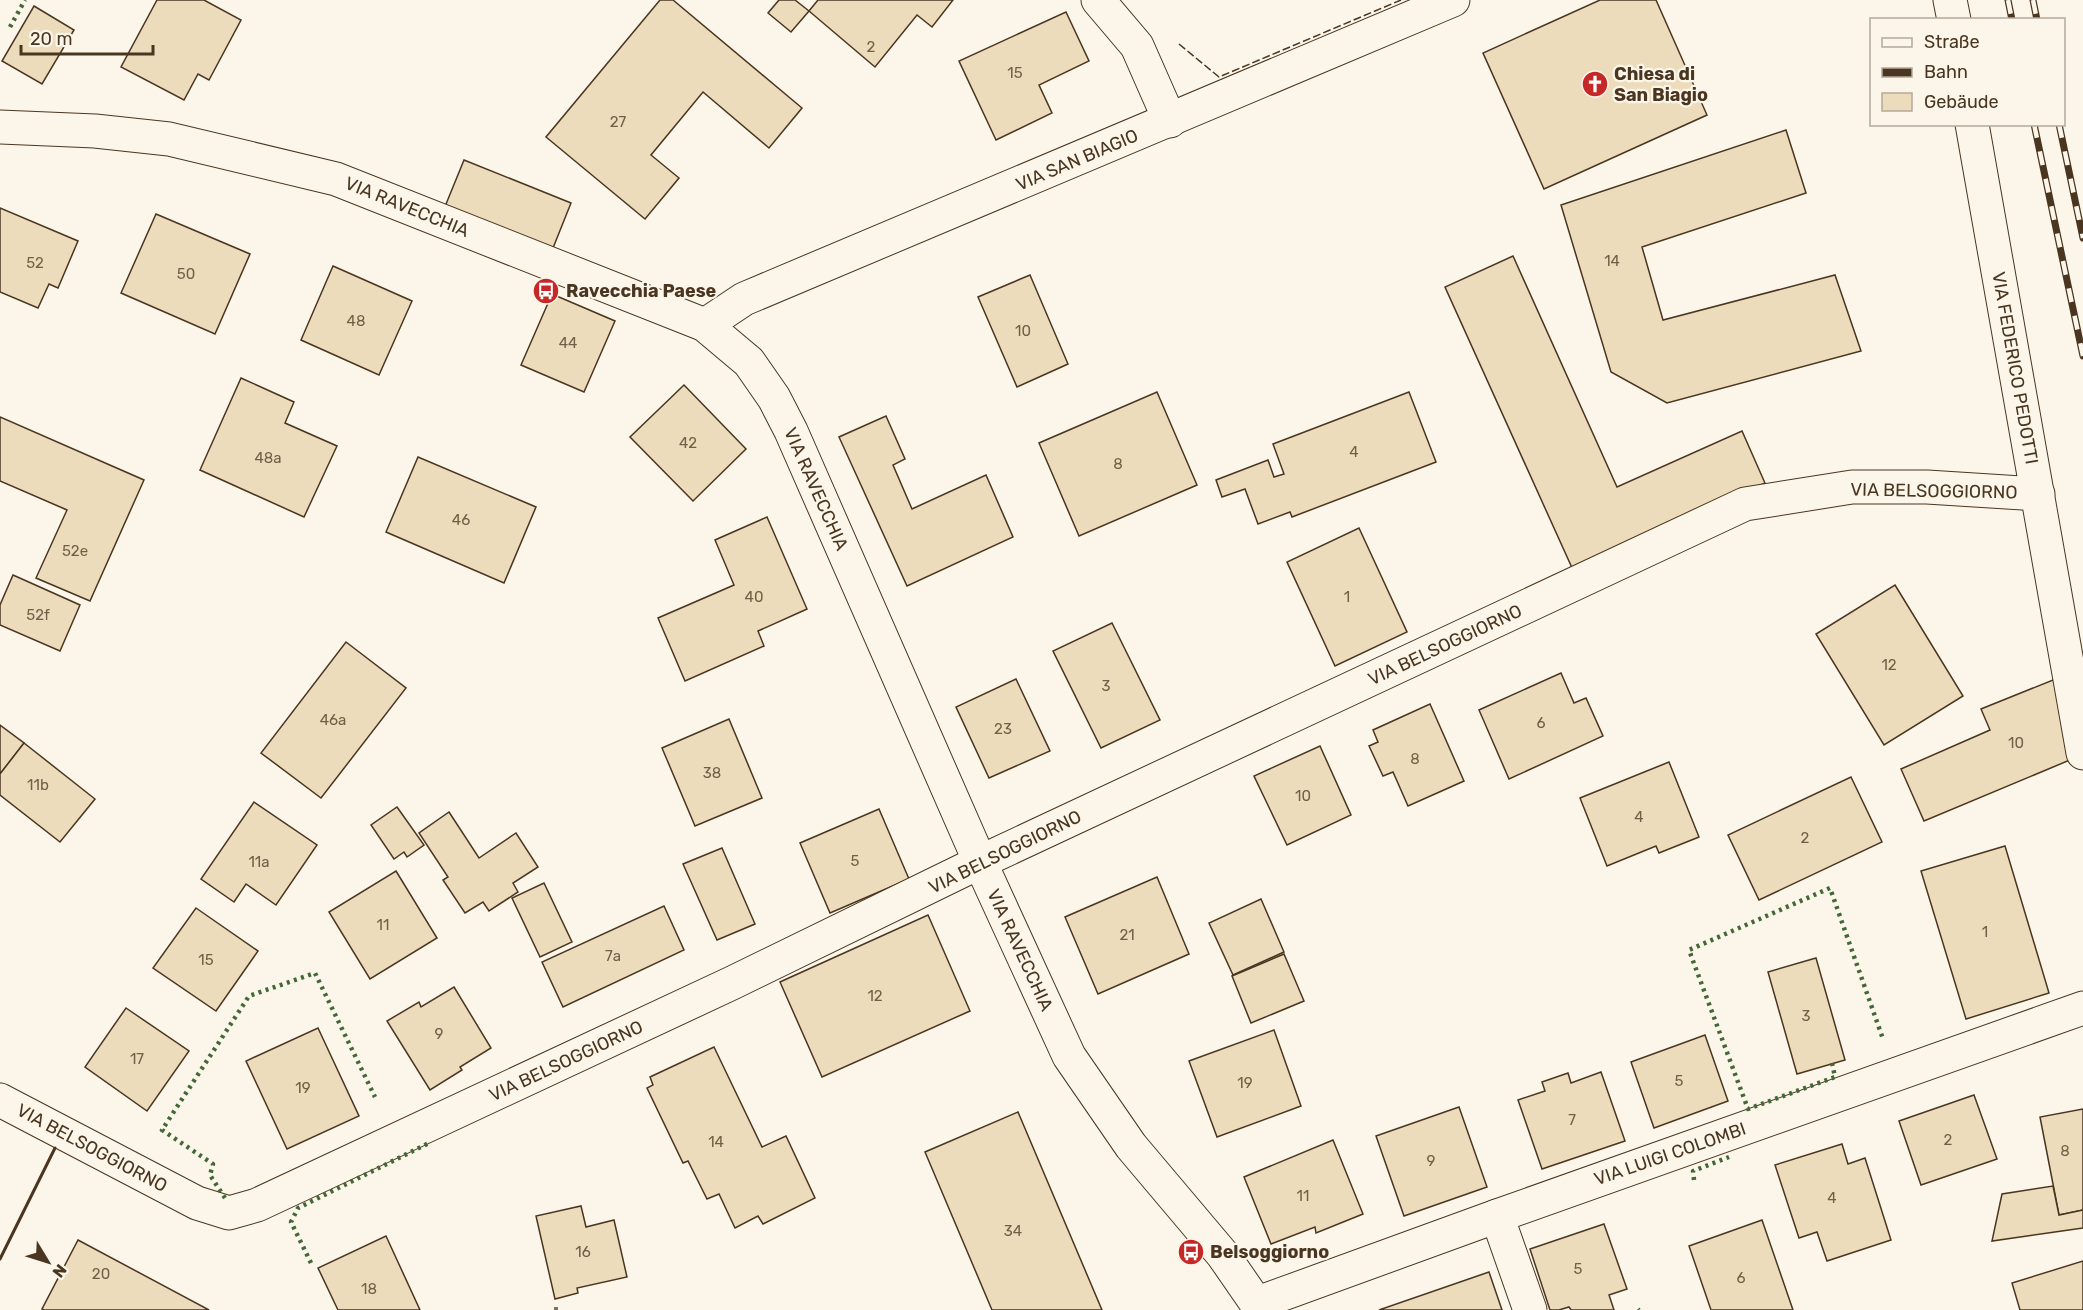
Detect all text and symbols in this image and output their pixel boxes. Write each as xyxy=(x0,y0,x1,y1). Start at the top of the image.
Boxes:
scale bar xyxy=(21,18,153,56)
legend xyxy=(1870,18,2065,126)
text: 20 m xyxy=(30,28,72,50)
text: Straße xyxy=(1924,31,1980,53)
house number: 2 xyxy=(867,38,876,56)
text: Bahn xyxy=(1924,61,1968,83)
place label: Chiesa di San Biagio xyxy=(1614,63,1708,106)
house number: 15 xyxy=(1007,64,1023,82)
church icon: Chiesa di San Biagio xyxy=(1580,69,1610,99)
text: Gebäude xyxy=(1924,91,1999,113)
house number: 27 xyxy=(610,113,627,131)
street label: VIA SAN BIAGIO xyxy=(1012,124,1142,196)
street label: VIA RAVECCHIA xyxy=(342,172,472,242)
house number: 14 xyxy=(1604,252,1620,270)
house number: 52 xyxy=(26,254,44,272)
house number: 50 xyxy=(177,265,195,283)
street label: VIA FEDERICO PEDOTTI xyxy=(1987,270,2043,466)
bus stop icon: Ravecchia Paese xyxy=(531,276,561,306)
place label: Ravecchia Paese xyxy=(566,280,717,302)
house number: 48 xyxy=(347,312,365,330)
house number: 10 xyxy=(1015,322,1031,340)
house number: 44 xyxy=(559,334,577,352)
street label: VIA RAVECCHIA xyxy=(779,424,853,554)
house number: 42 xyxy=(679,434,697,452)
house number: 4 xyxy=(1349,443,1359,461)
house number: 48a xyxy=(254,449,282,467)
house number: 8 xyxy=(1113,455,1123,473)
street label: VIA BELSOGGIORNO xyxy=(1850,479,2018,503)
house number: 46 xyxy=(452,511,470,529)
house number: 52e xyxy=(62,542,88,560)
house number: 40 xyxy=(745,588,763,606)
house number: 1 xyxy=(1344,588,1350,606)
street label: VIA BELSOGGIORNO xyxy=(1365,600,1525,690)
house number: 52f xyxy=(26,606,50,624)
house number: 12 xyxy=(1881,656,1897,674)
house number: 3 xyxy=(1101,677,1111,695)
house number: 46a xyxy=(320,711,346,729)
house number: 6 xyxy=(1536,714,1546,732)
house number: 23 xyxy=(994,720,1012,738)
house number: 10 xyxy=(2008,734,2024,752)
house number: 8 xyxy=(1410,750,1420,768)
house number: 38 xyxy=(703,764,721,782)
house number: 11b xyxy=(27,776,49,794)
house number: 10 xyxy=(1295,787,1311,805)
street label: VIA BELSOGGIORNO xyxy=(925,805,1085,899)
house number: 4 xyxy=(1634,808,1644,826)
house number: 2 xyxy=(1801,829,1810,847)
house number: 5 xyxy=(851,852,860,870)
house number: 11a xyxy=(248,853,270,871)
street label: VIA RAVECCHIA xyxy=(982,886,1058,1014)
house number: 11 xyxy=(377,916,389,934)
house number: 1 xyxy=(1982,923,1988,941)
house number: 21 xyxy=(1119,926,1135,944)
house number: 7a xyxy=(605,947,621,965)
house number: 15 xyxy=(198,951,214,969)
house number: 12 xyxy=(867,987,883,1005)
house number: 3 xyxy=(1801,1007,1811,1025)
street label: VIA BELSOGGIORNO xyxy=(486,1016,646,1106)
house number: 9 xyxy=(435,1025,444,1043)
house number: 17 xyxy=(130,1050,144,1068)
house number: 5 xyxy=(1675,1072,1684,1090)
house number: 19 xyxy=(1237,1074,1253,1092)
house number: 19 xyxy=(295,1079,311,1097)
street label: VIA BELSOGGIORNO xyxy=(13,1099,171,1197)
house number: 7 xyxy=(1568,1111,1576,1129)
street label: VIA LUIGI COLOMBI xyxy=(1591,1118,1749,1190)
house number: 2 xyxy=(1944,1131,1953,1149)
house number: 14 xyxy=(708,1133,724,1151)
house number: 8 xyxy=(2060,1142,2070,1160)
house number: 9 xyxy=(1427,1152,1436,1170)
house number: 11 xyxy=(1297,1187,1309,1205)
house number: 4 xyxy=(1827,1189,1837,1207)
house number: 34 xyxy=(1004,1222,1022,1240)
north arrow xyxy=(18,1232,78,1292)
bus stop icon: Belsoggiorno xyxy=(1176,1237,1206,1267)
place label: Belsoggiorno xyxy=(1210,1241,1329,1263)
house number: 16 xyxy=(575,1243,591,1261)
house number: 5 xyxy=(1574,1260,1583,1278)
text: N xyxy=(48,1261,70,1281)
house number: 20 xyxy=(92,1265,110,1283)
house number: 6 xyxy=(1736,1269,1746,1287)
house number: 18 xyxy=(361,1280,377,1298)

